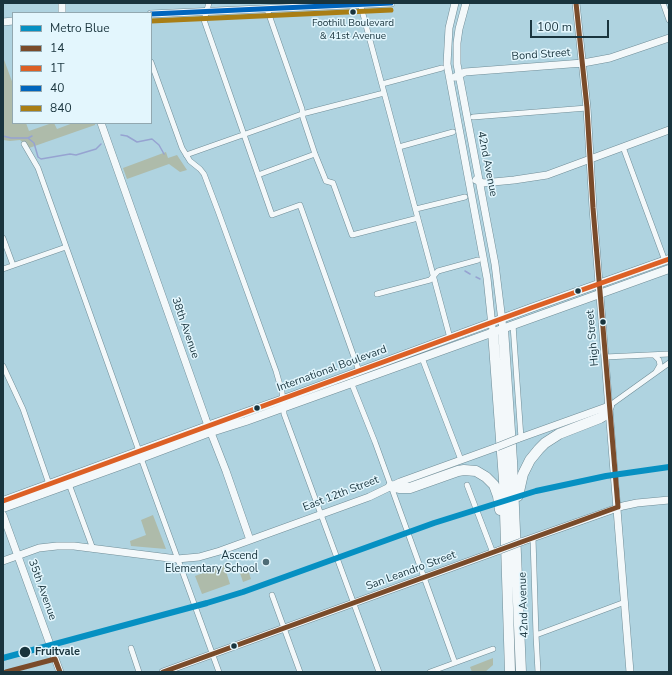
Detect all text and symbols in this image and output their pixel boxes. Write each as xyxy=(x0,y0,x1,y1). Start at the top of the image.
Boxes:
marker: Foothill Boulevard & 41st Avenue xyxy=(348,7,358,17)
legend xyxy=(12,12,152,124)
scale bar xyxy=(532,12,611,38)
place label: Foothill Boulevard & 41st Avenue xyxy=(312,18,394,42)
text: 100 m xyxy=(537,19,572,35)
text: Metro Blue xyxy=(50,20,110,36)
text: 14 xyxy=(50,40,64,56)
street label: Bond Street xyxy=(511,46,571,64)
text: 1T xyxy=(50,60,64,76)
text: 40 xyxy=(50,80,64,96)
text: 840 xyxy=(50,100,72,116)
street label: 42nd Avenue xyxy=(474,130,500,198)
unlabelled marker xyxy=(573,286,583,296)
street label: 38th Avenue xyxy=(168,296,202,360)
street label: High Street xyxy=(584,309,602,367)
unlabelled marker xyxy=(598,317,608,327)
street label: International Boulevard xyxy=(275,343,389,395)
unlabelled marker xyxy=(252,403,262,413)
street label: East 12th Street xyxy=(301,473,381,515)
place label: Ascend Elementary School xyxy=(165,549,258,575)
street label: San Leandro Street xyxy=(364,549,458,593)
marker: Ascend Elementary School xyxy=(261,557,271,567)
street label: 35th Avenue xyxy=(25,558,59,622)
street label: 42nd Avenue xyxy=(516,572,532,638)
unlabelled marker xyxy=(229,641,239,651)
marker: Fruitvale xyxy=(18,645,32,659)
place label: Fruitvale xyxy=(35,645,80,659)

